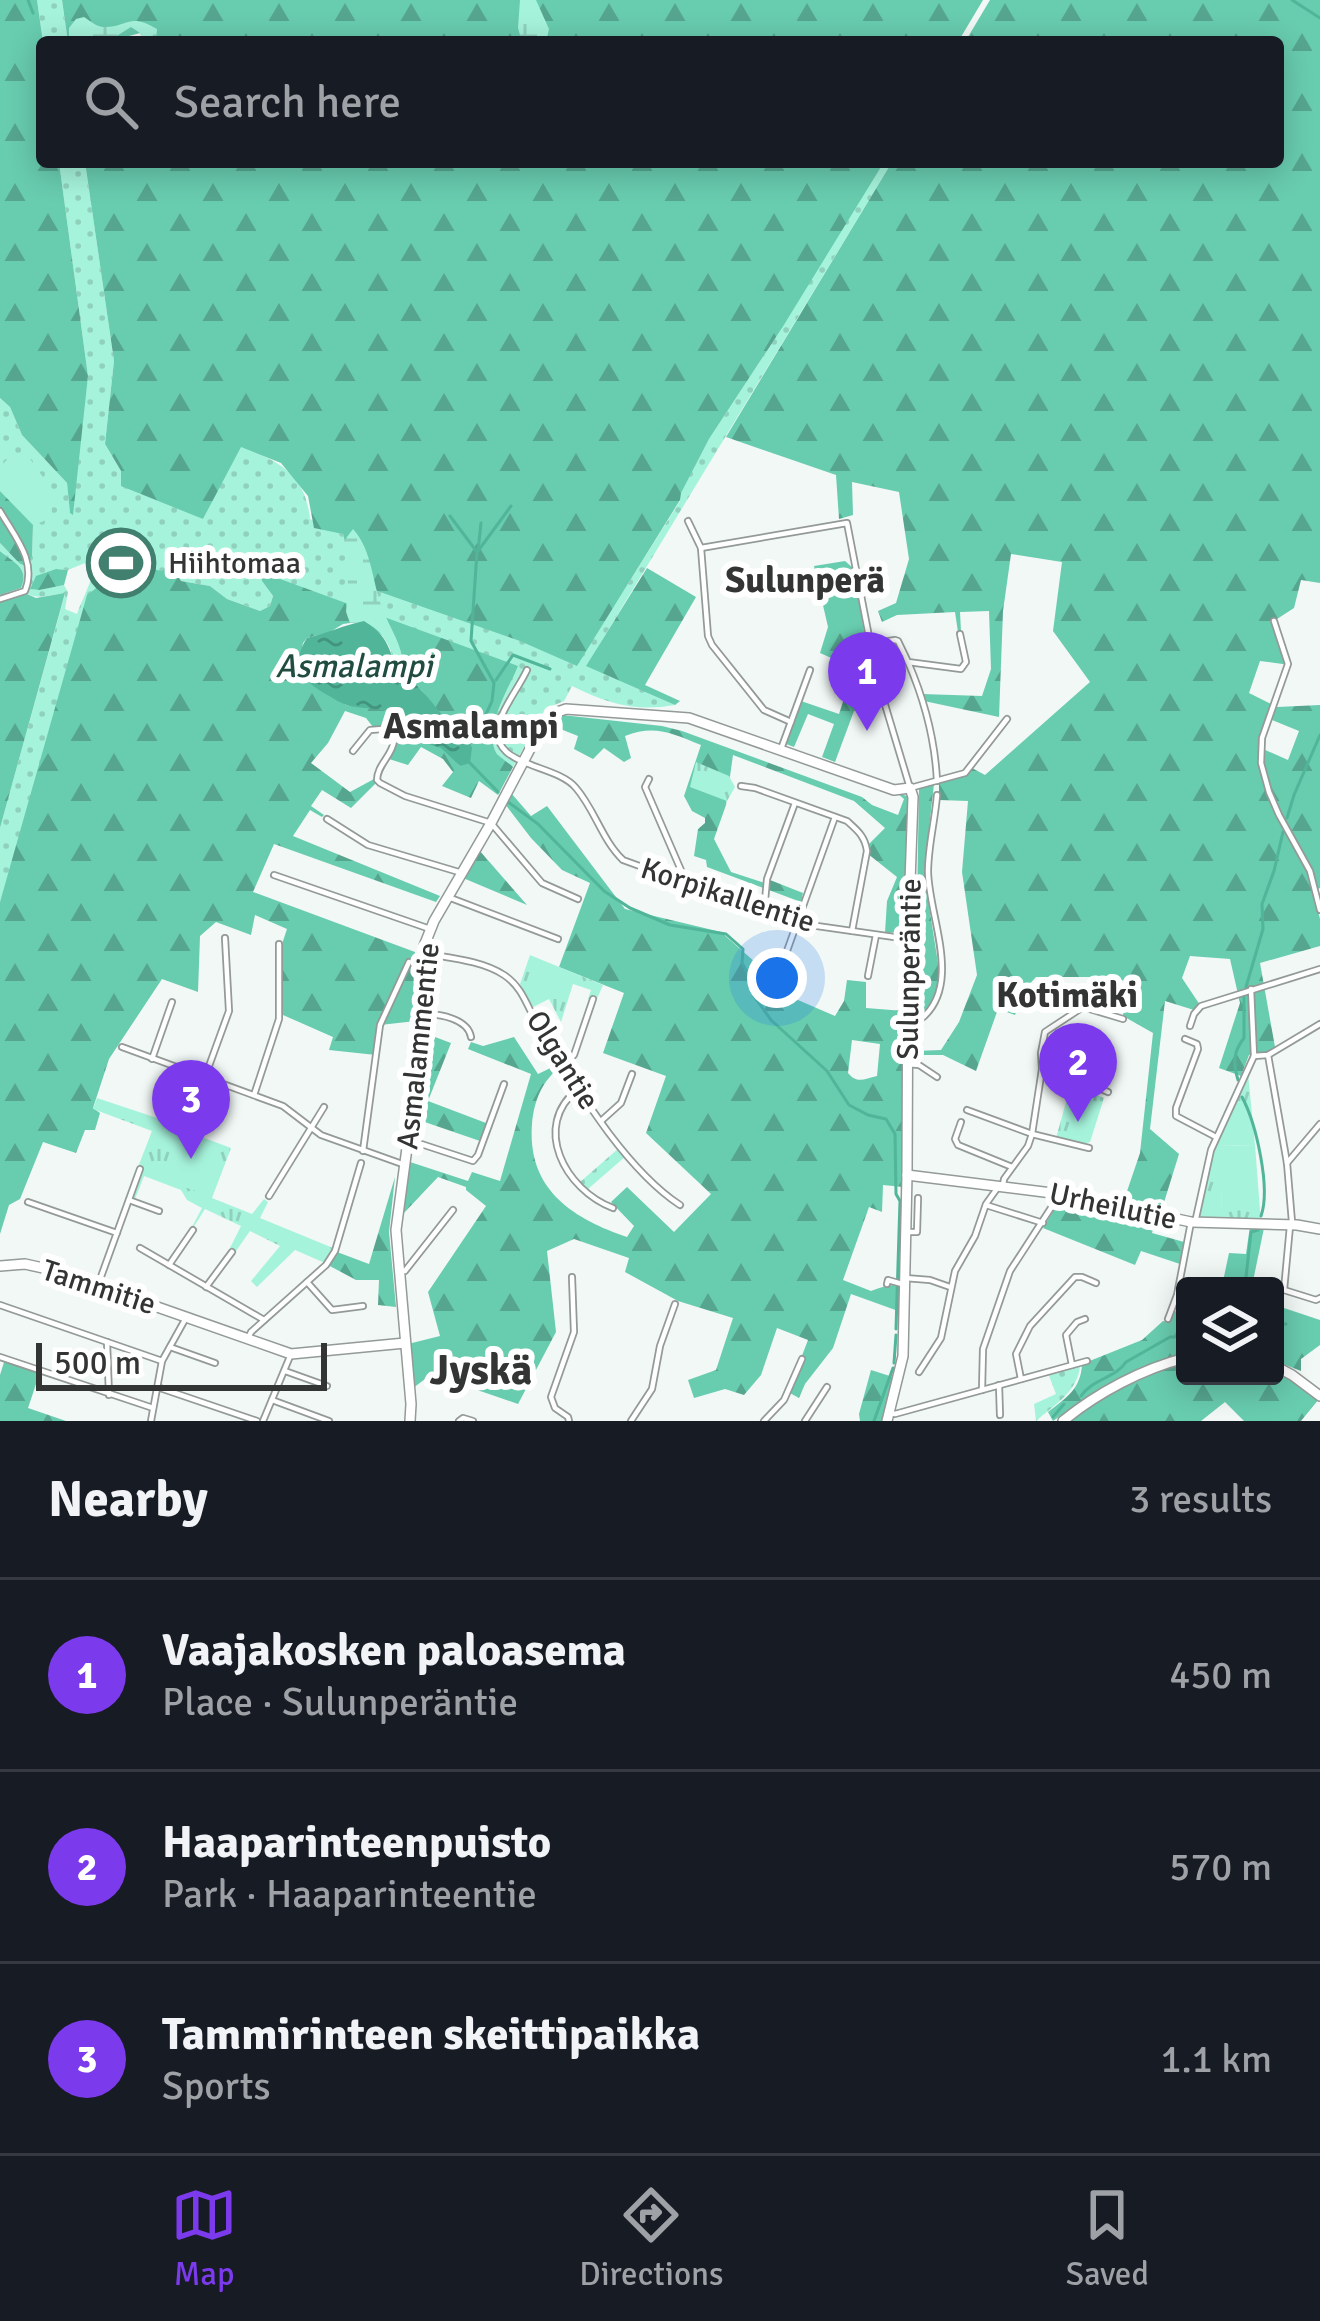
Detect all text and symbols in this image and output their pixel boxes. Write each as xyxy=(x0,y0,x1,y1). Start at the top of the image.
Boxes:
search box xyxy=(36,36,1284,168)
icon: search xyxy=(78,69,144,135)
text: Search here xyxy=(174,75,401,130)
sports icon: Hiihtomaa xyxy=(86,528,156,598)
place label: Hiihtomaa xyxy=(168,545,301,582)
district label: Sulunperä xyxy=(725,558,885,603)
pin: 1 xyxy=(828,632,906,731)
water label: Asmalampi xyxy=(276,646,435,687)
district label: Asmalampi xyxy=(383,704,559,749)
street label: Korpikallentie xyxy=(636,850,819,941)
street label: Sulunperäntie xyxy=(889,878,930,1060)
street label: Asmalammentie xyxy=(389,941,448,1151)
your location xyxy=(747,948,807,1008)
district label: Kotimäki xyxy=(996,973,1138,1018)
street label: Olgantie xyxy=(518,1004,607,1117)
pin: 2 xyxy=(1039,1023,1117,1122)
pin: 3 xyxy=(152,1060,230,1159)
street label: Urheilutie xyxy=(1046,1175,1180,1238)
street label: Tammitie xyxy=(37,1252,160,1323)
map controls xyxy=(1176,1277,1284,1385)
button: layers xyxy=(1176,1277,1284,1385)
scale bar xyxy=(36,1337,327,1390)
text: 500 m xyxy=(54,1343,141,1384)
district label: Jyskä xyxy=(430,1345,532,1396)
text: Nearby xyxy=(48,1468,208,1531)
text: 3 results xyxy=(1129,1475,1272,1523)
text: Vaajakosken paloasema xyxy=(162,1623,626,1678)
text: 1 xyxy=(76,1651,98,1699)
text: 450 m xyxy=(1169,1651,1272,1699)
text: Place · Sulunperäntie xyxy=(162,1678,518,1726)
text: Haaparinteenpuisto xyxy=(162,1815,551,1870)
text: 2 xyxy=(76,1843,98,1891)
text: 570 m xyxy=(1169,1843,1272,1891)
text: Park · Haaparinteentie xyxy=(162,1870,537,1918)
text: Tammirinteen skeittipaikka xyxy=(162,2007,700,2062)
text: 3 xyxy=(76,2035,98,2083)
text: 1.1 km xyxy=(1160,2035,1272,2083)
text: Sports xyxy=(162,2062,271,2110)
tab: Map xyxy=(171,2182,237,2295)
tab: Directions xyxy=(579,2182,724,2295)
tab: Saved xyxy=(1066,2182,1149,2295)

